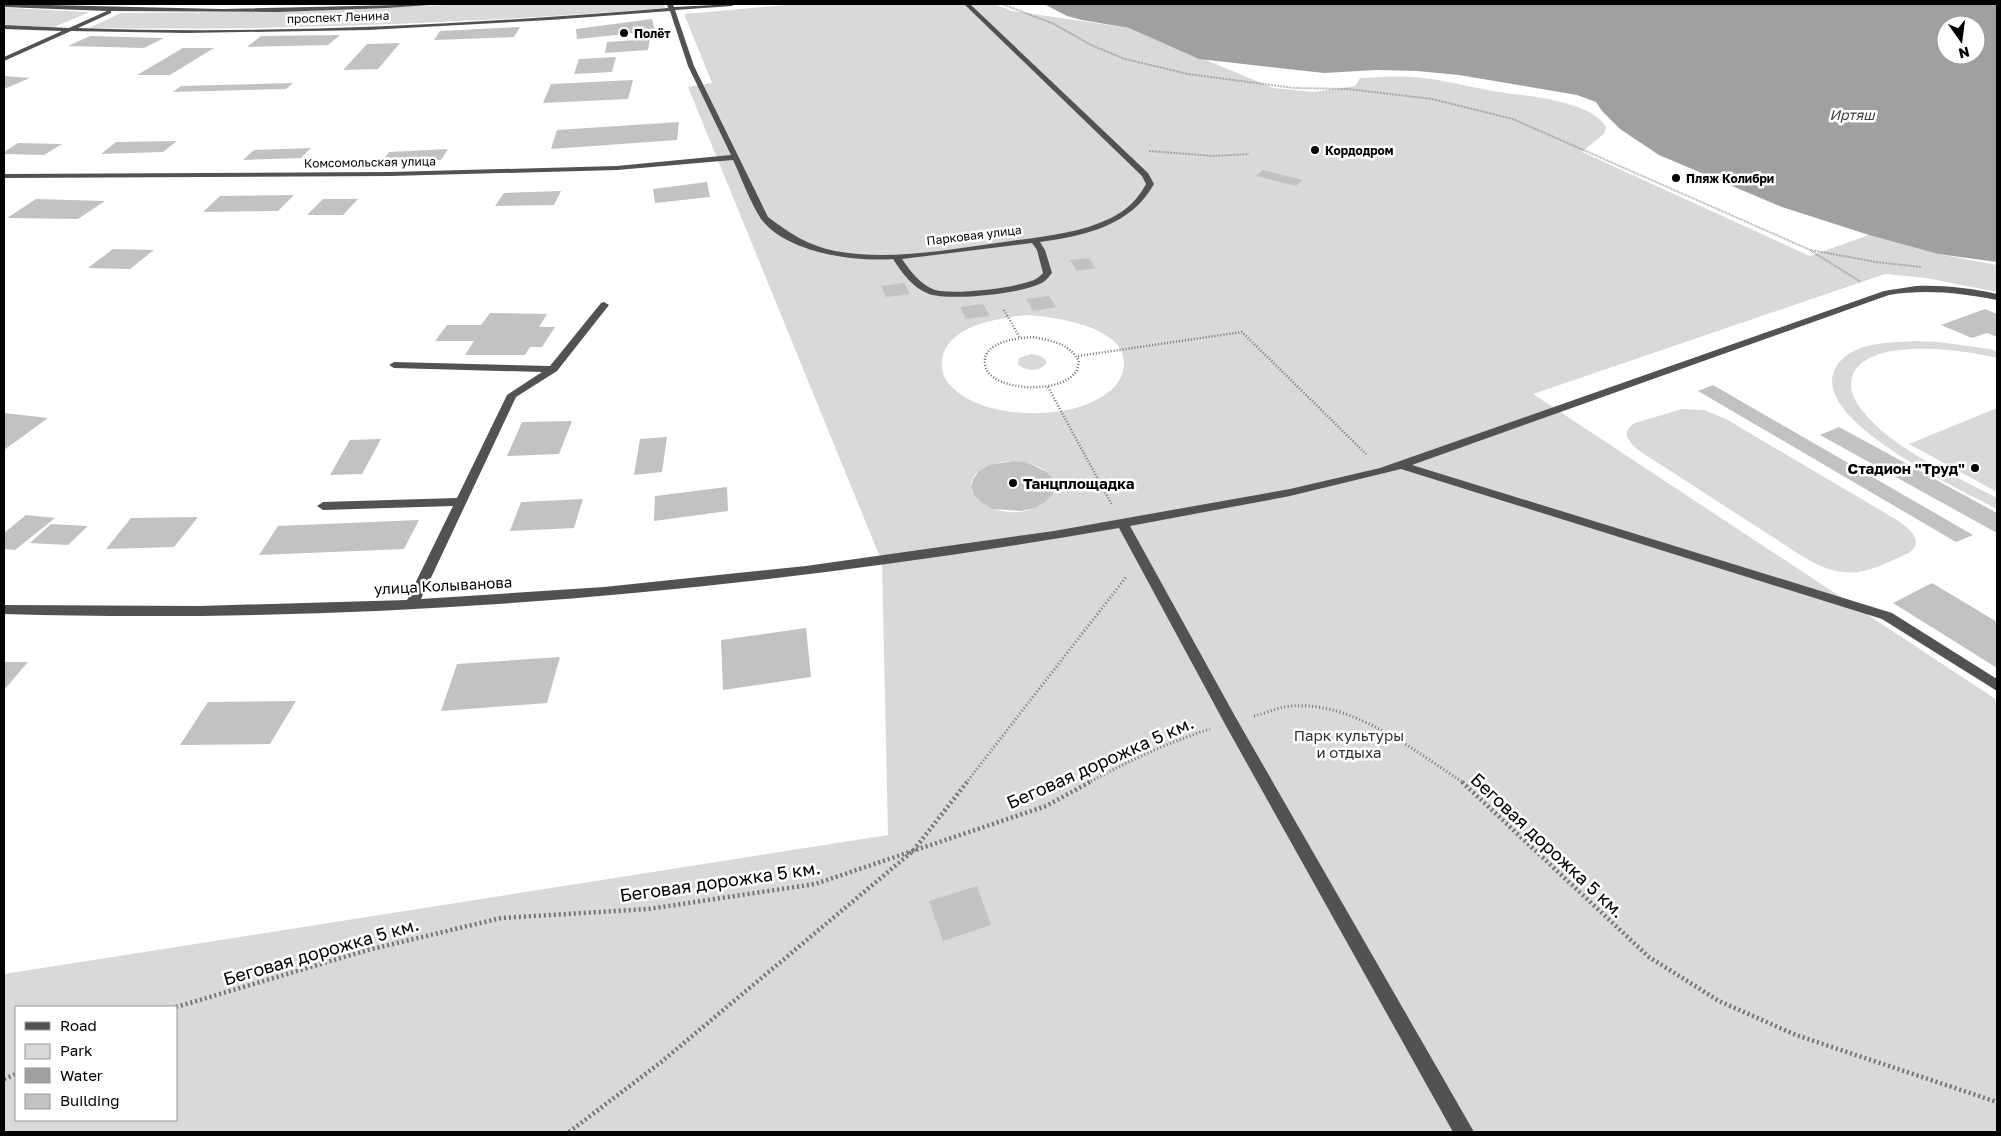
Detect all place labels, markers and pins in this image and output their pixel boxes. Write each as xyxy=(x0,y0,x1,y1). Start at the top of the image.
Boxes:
place label: Полёт xyxy=(634,26,670,41)
marker: Полёт xyxy=(618,27,630,39)
place label: Кордодром xyxy=(1325,143,1394,158)
marker: Кордодром xyxy=(1309,144,1321,156)
place label: Пляж Колибри xyxy=(1686,171,1774,186)
marker: Пляж Колибри xyxy=(1670,172,1682,184)
place label: Стадион "Труд" xyxy=(1848,459,1965,477)
marker: Стадион "Труд" xyxy=(1969,462,1981,474)
place label: Танцплощадка xyxy=(1023,474,1135,492)
marker: Танцплощадка xyxy=(1007,477,1019,489)

